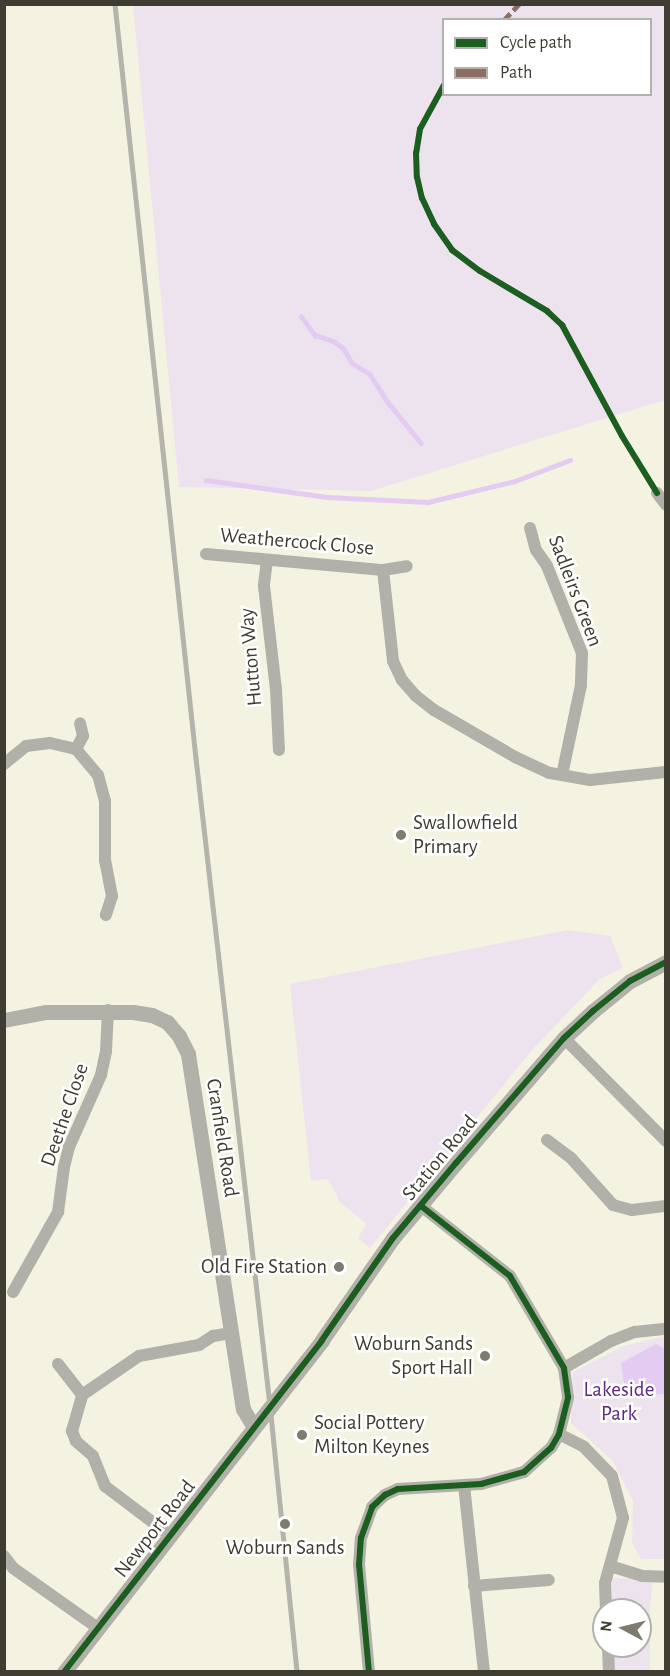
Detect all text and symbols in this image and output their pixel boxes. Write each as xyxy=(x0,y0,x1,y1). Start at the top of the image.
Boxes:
legend xyxy=(442,18,652,96)
text: Cycle path xyxy=(500,34,572,52)
text: Path xyxy=(500,64,532,82)
street label: Weathercock Close xyxy=(219,523,375,561)
street label: Sadleirs Green xyxy=(542,532,608,650)
street label: Hutton Way xyxy=(234,607,268,707)
place label: Swallowfield Primary xyxy=(413,810,518,860)
marker: Swallowfield Primary xyxy=(394,828,408,842)
street label: Deethe Close xyxy=(36,1060,94,1170)
street label: Cranfield Road xyxy=(200,1077,244,1199)
street label: Station Road xyxy=(397,1110,483,1206)
place label: Old Fire Station xyxy=(201,1254,327,1280)
marker: Old Fire Station xyxy=(332,1260,346,1274)
place label: Woburn Sands Sport Hall xyxy=(354,1331,473,1381)
marker: Woburn Sands Sport Hall xyxy=(478,1349,492,1363)
park label: Lakeside Park xyxy=(584,1377,654,1427)
place label: Social Pottery Milton Keynes xyxy=(314,1410,430,1460)
marker: Social Pottery Milton Keynes xyxy=(295,1428,309,1442)
street label: Newport Road xyxy=(109,1475,201,1583)
marker: Woburn Sands xyxy=(276,1515,294,1533)
place label: Woburn Sands xyxy=(226,1535,344,1561)
north arrow xyxy=(592,1598,652,1658)
text: N xyxy=(598,1620,615,1633)

